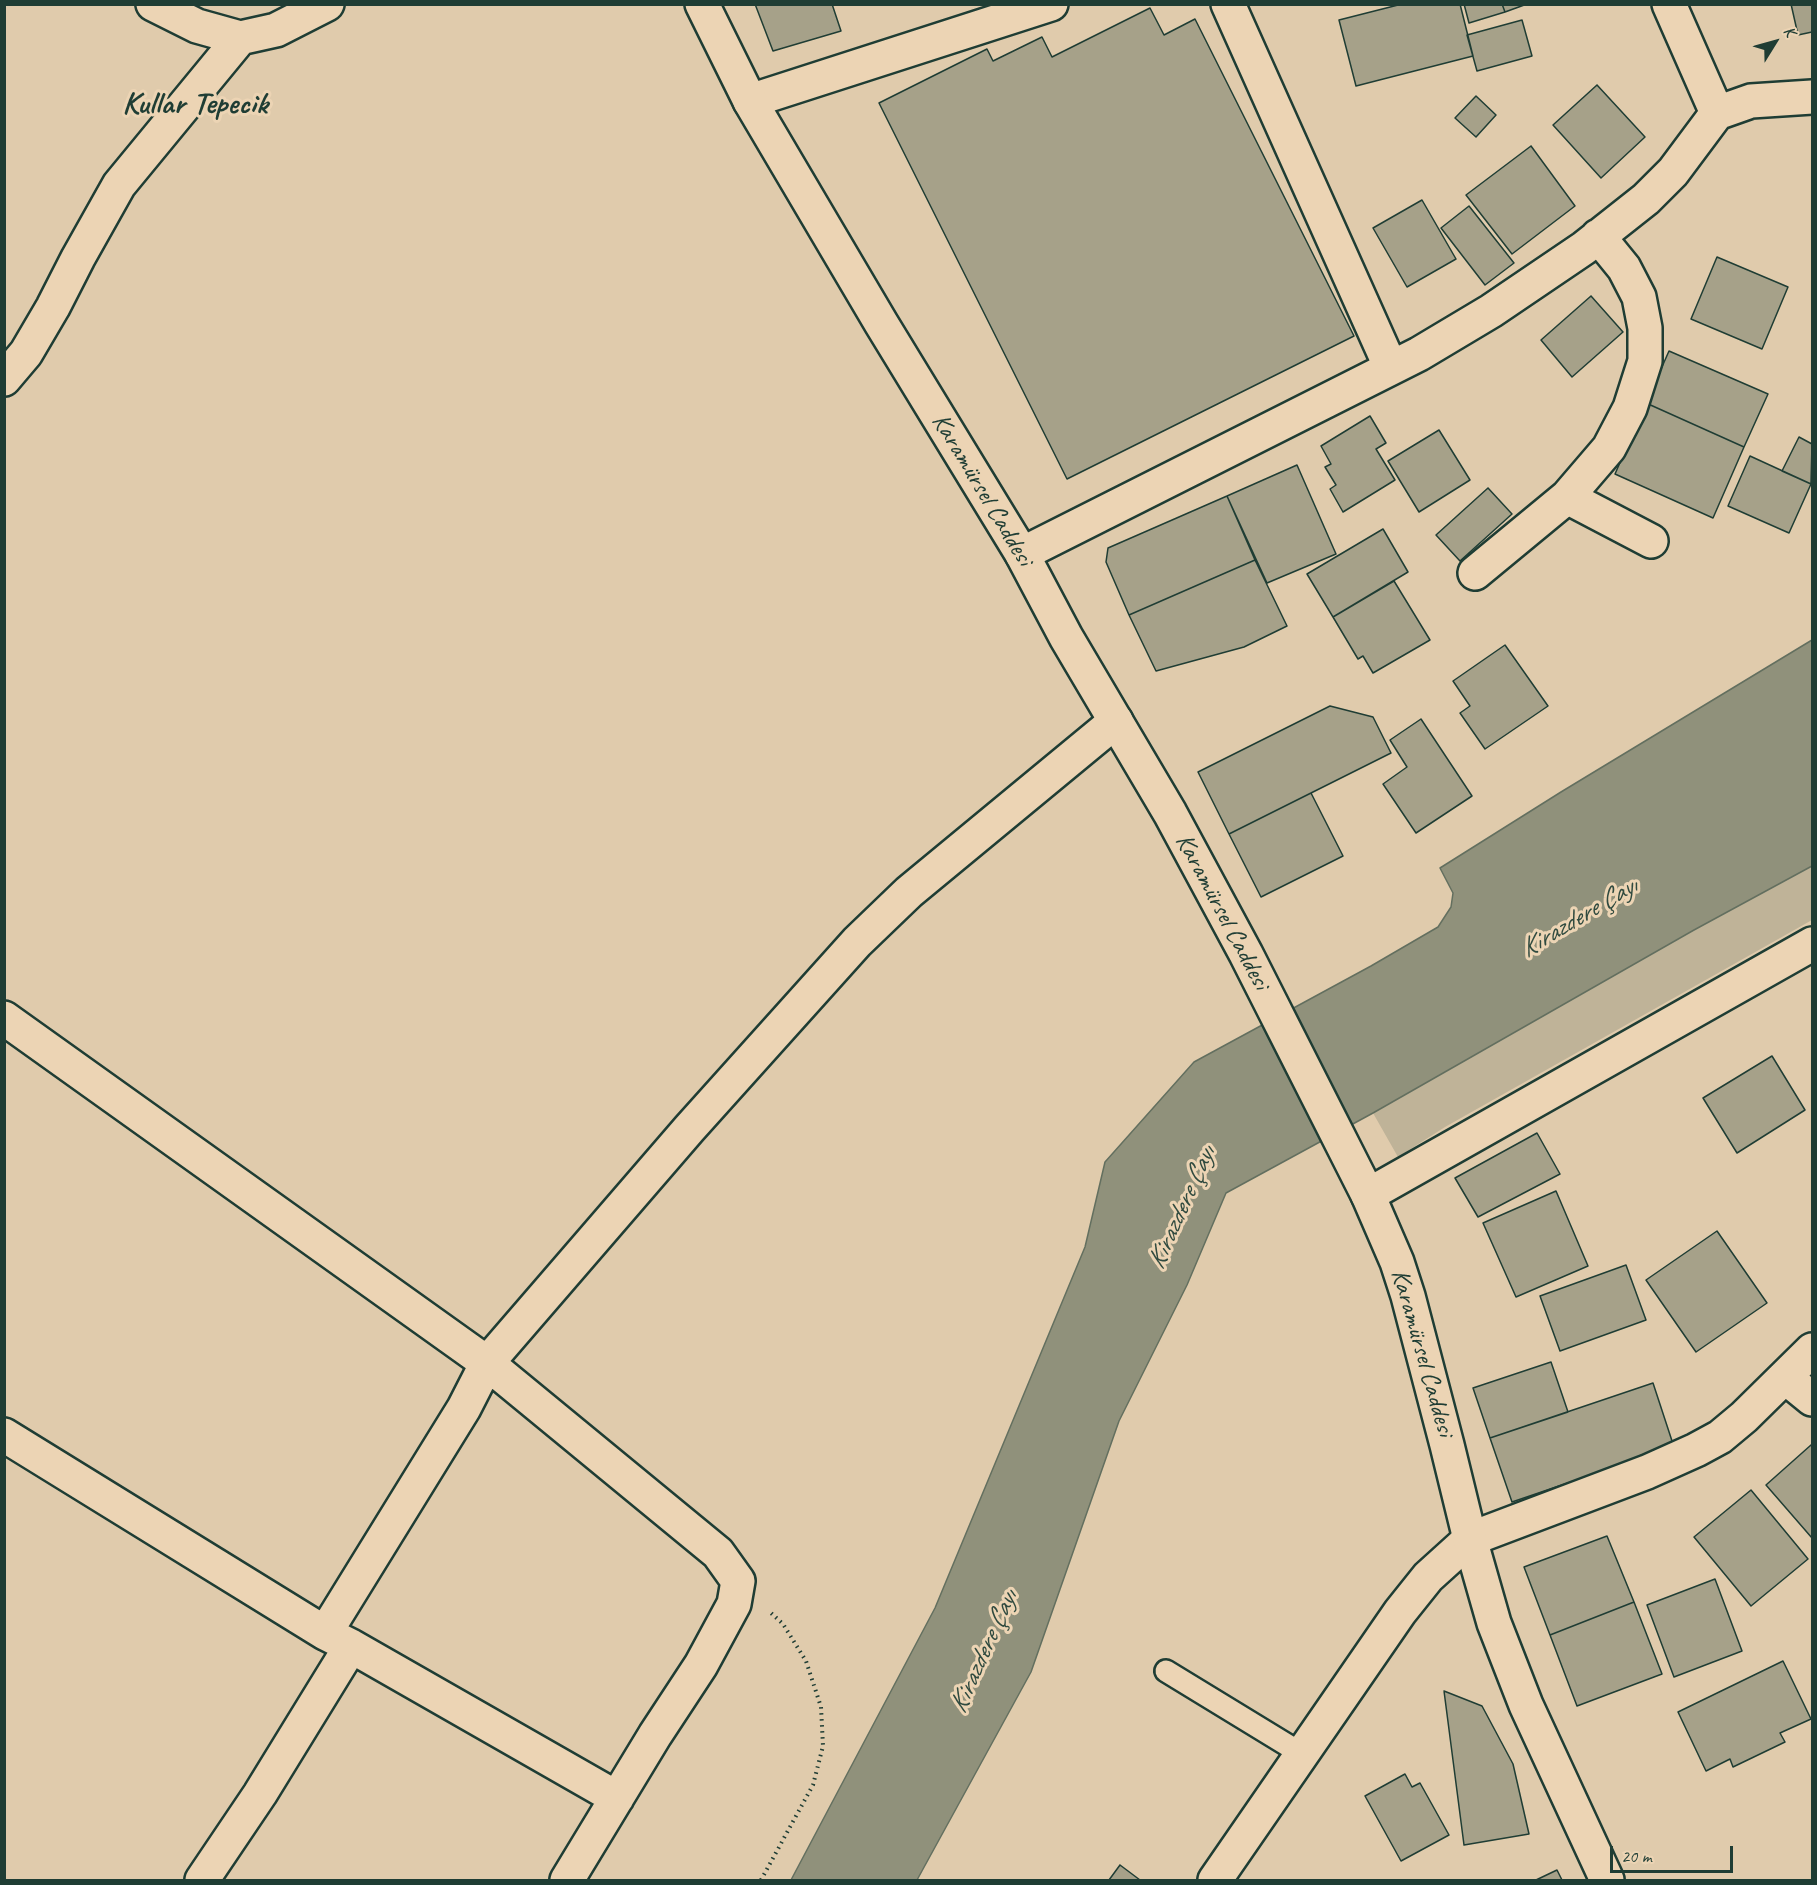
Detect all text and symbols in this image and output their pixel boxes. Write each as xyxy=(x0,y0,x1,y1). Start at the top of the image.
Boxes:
north arrow xyxy=(1745,12,1805,72)
text: K xyxy=(1779,22,1800,40)
district label: Kullar Tepecik xyxy=(122,86,268,124)
street label: Karamürsel Caddesi xyxy=(924,408,1040,572)
street label: Karamürsel Caddesi xyxy=(1168,829,1276,995)
water label: Kirazdere Çayı xyxy=(1515,870,1643,966)
water label: Kirazdere Çayı xyxy=(1141,1142,1223,1274)
street label: Karamürsel Caddesi xyxy=(1383,1266,1461,1440)
water label: Kirazdere Çayı xyxy=(943,1586,1025,1718)
scale bar xyxy=(1613,1834,1736,1872)
text: 20 m xyxy=(1621,1845,1652,1867)

